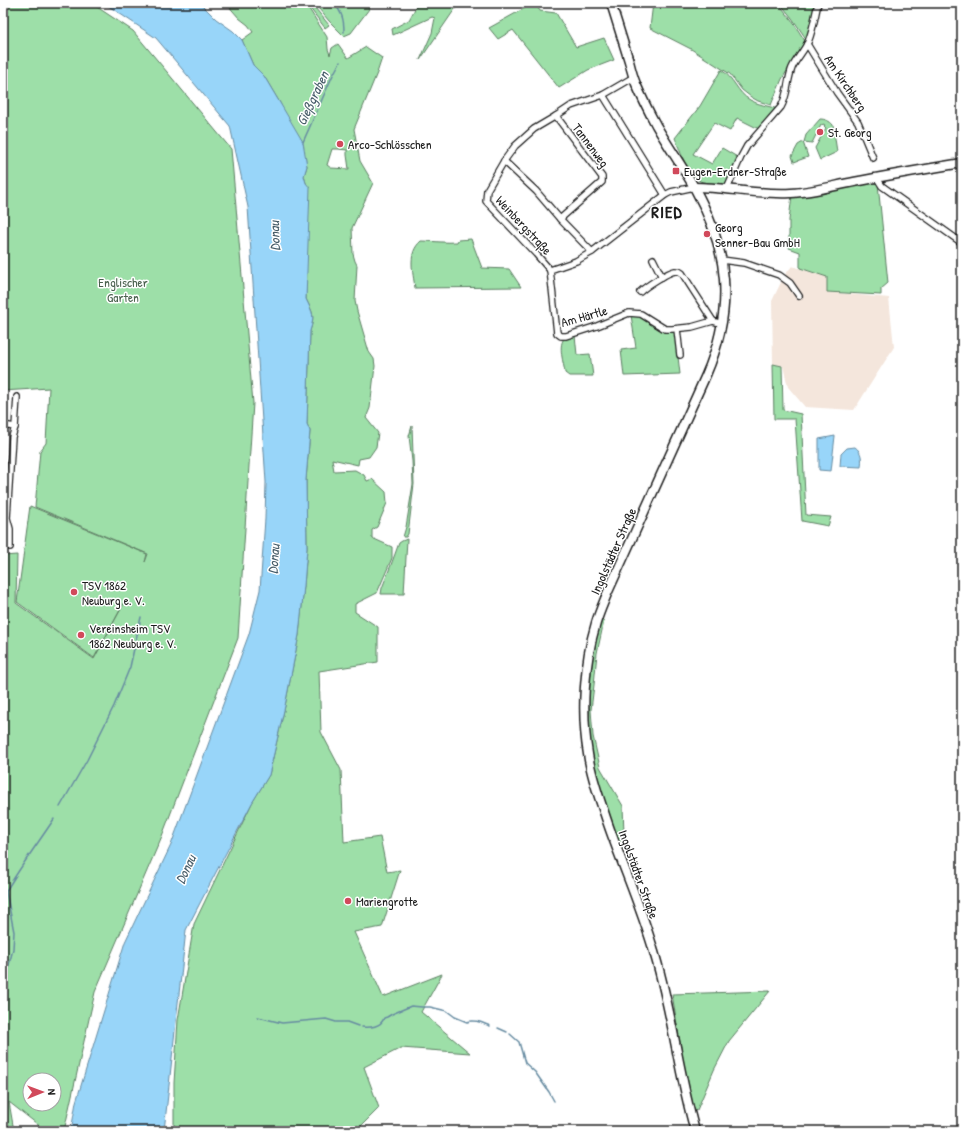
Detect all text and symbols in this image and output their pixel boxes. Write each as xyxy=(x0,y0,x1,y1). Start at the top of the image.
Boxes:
street label: Am Kirchberg xyxy=(820,51,872,115)
water label: Gießgraben xyxy=(291,66,334,129)
street label: Tannenweg xyxy=(568,119,614,171)
place label: St. Georg xyxy=(828,123,872,141)
marker: St. Georg xyxy=(815,127,825,137)
place label: Arco-Schlösschen xyxy=(348,135,432,153)
marker: Arco-Schlösschen xyxy=(335,139,345,149)
place label: Eugen-Erdner-Straße xyxy=(684,162,787,180)
marker: Eugen-Erdner-Straße xyxy=(671,166,681,176)
street label: Weinbergstraße xyxy=(492,191,556,259)
district label: RIED xyxy=(651,200,683,223)
place label: Georg Senner-Bau GmbH xyxy=(715,218,800,251)
water label: Donau xyxy=(264,219,284,251)
marker: Georg Senner-Bau GmbH xyxy=(702,229,712,239)
park label: Englischer Garten xyxy=(98,273,148,306)
street label: Am Härtle xyxy=(559,301,609,331)
street label: Ingolstädter Straße xyxy=(586,505,640,597)
water label: Donau xyxy=(262,542,284,574)
place label: TSV 1862 Neuburg e. V. xyxy=(82,576,145,609)
marker: TSV 1862 Neuburg e. V. xyxy=(69,587,79,597)
place label: Vereinsheim TSV 1862 Neuburg e. V. xyxy=(89,619,176,652)
marker: Vereinsheim TSV 1862 Neuburg e. V. xyxy=(76,630,86,640)
street label: Ingolstädter Straße xyxy=(615,827,663,921)
water label: Donau xyxy=(170,850,200,886)
place label: Mariengrotte xyxy=(356,892,418,910)
marker: Mariengrotte xyxy=(343,896,353,906)
north arrow xyxy=(22,1072,62,1112)
text: N xyxy=(45,1089,59,1095)

